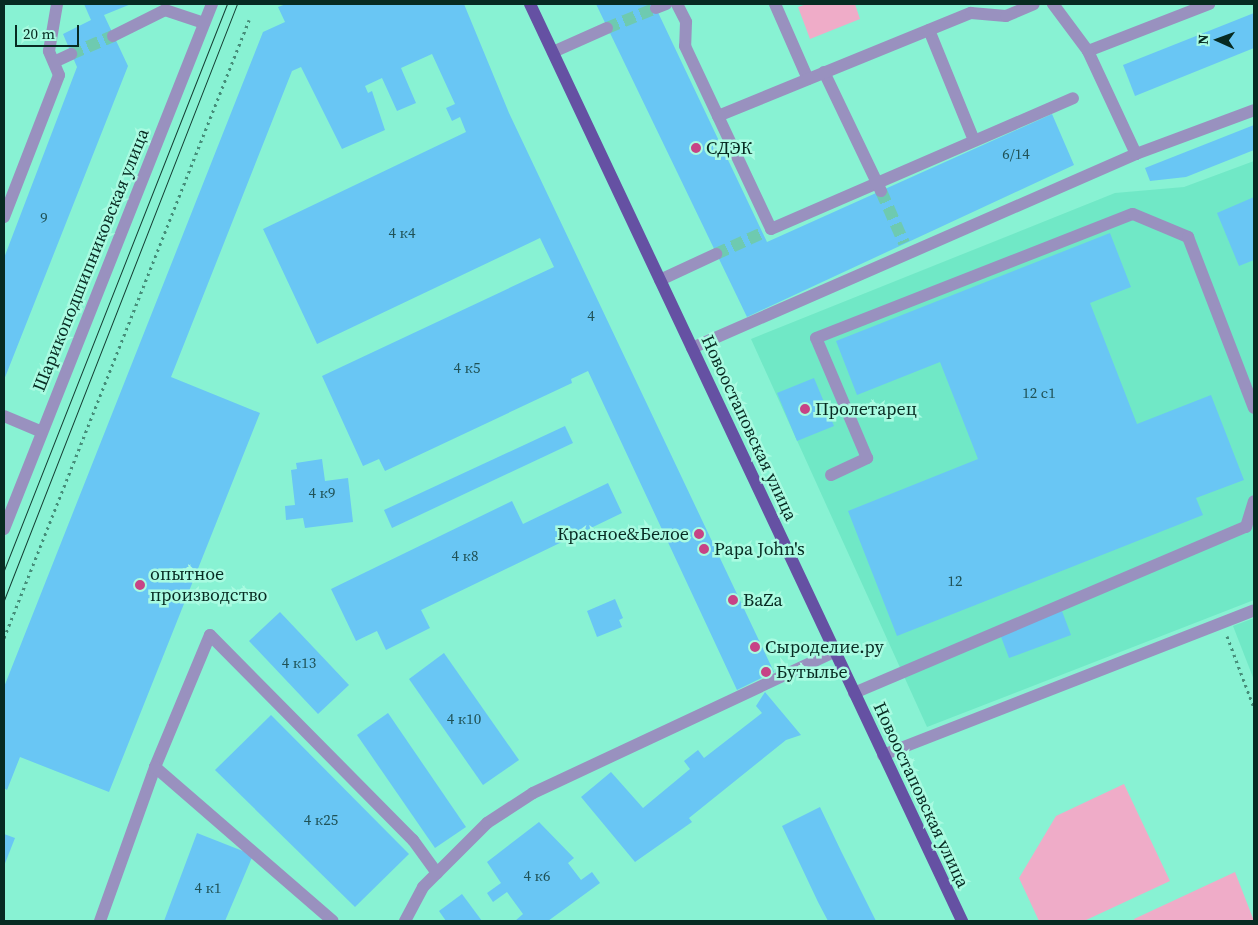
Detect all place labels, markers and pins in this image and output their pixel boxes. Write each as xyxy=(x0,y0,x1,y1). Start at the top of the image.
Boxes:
place label: СДЭК xyxy=(706,137,752,159)
marker: СДЭК xyxy=(690,142,702,154)
place label: Пролетарец xyxy=(815,398,917,420)
marker: Пролетарец xyxy=(799,403,811,415)
place label: Красное&Белое xyxy=(557,523,689,545)
marker: Красное&Белое xyxy=(693,528,705,540)
place label: Papa John's xyxy=(714,538,805,560)
marker: Papa John's xyxy=(698,543,710,555)
place label: опытное производство xyxy=(150,564,267,606)
marker: опытное производство xyxy=(134,579,146,591)
place label: BaZa xyxy=(743,589,783,611)
marker: BaZa xyxy=(727,594,739,606)
place label: Сыроделие.ру xyxy=(765,636,884,658)
marker: Сыроделие.ру xyxy=(749,641,761,653)
place label: Бутылье xyxy=(776,661,848,683)
marker: Бутылье xyxy=(760,666,772,678)

